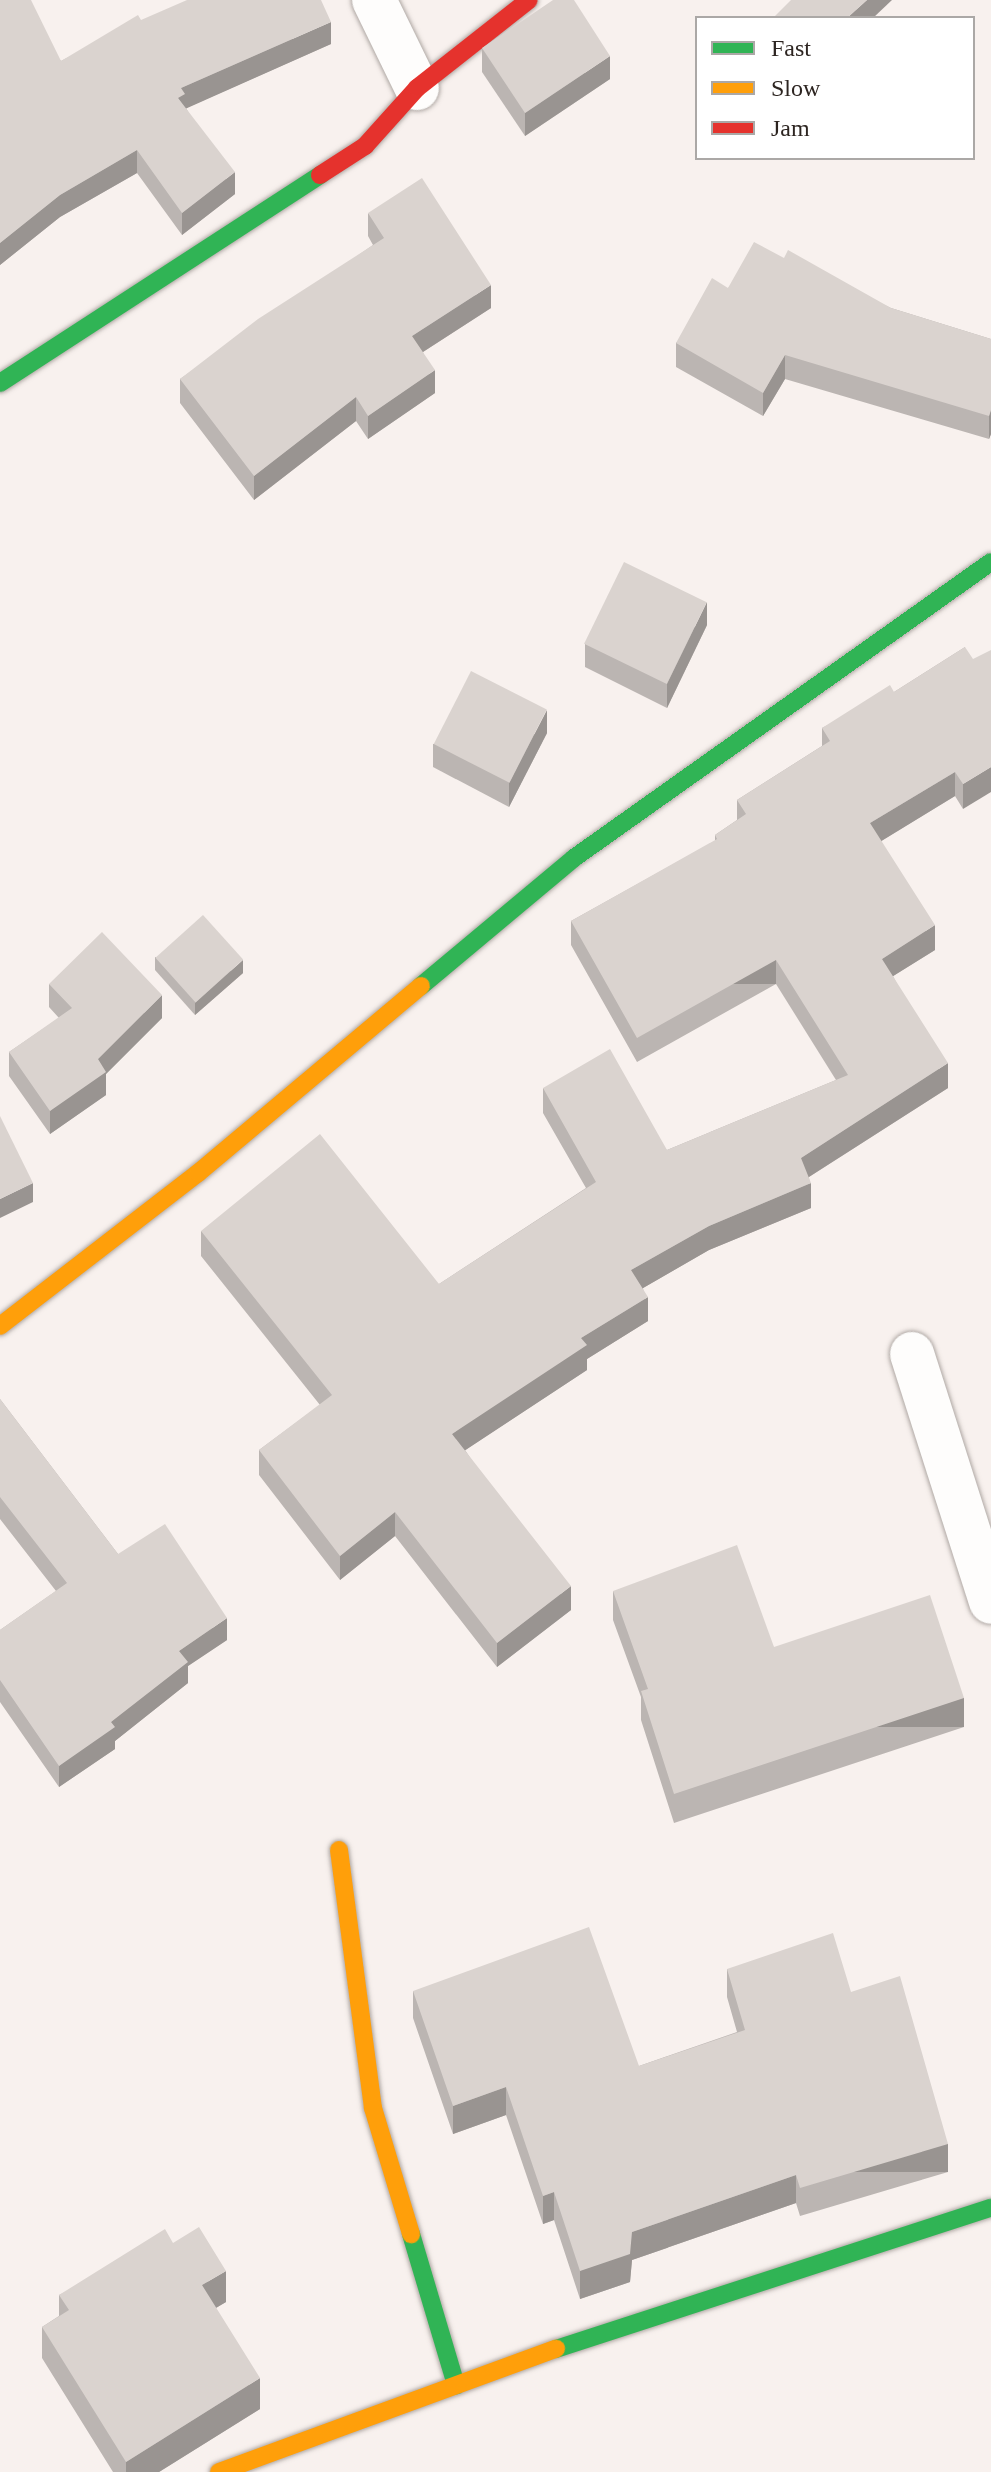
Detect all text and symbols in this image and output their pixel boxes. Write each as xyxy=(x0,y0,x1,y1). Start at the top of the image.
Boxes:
legend xyxy=(695,16,975,160)
text: Fast xyxy=(771,35,811,61)
text: Slow xyxy=(771,75,820,101)
text: Jam xyxy=(771,115,810,141)

